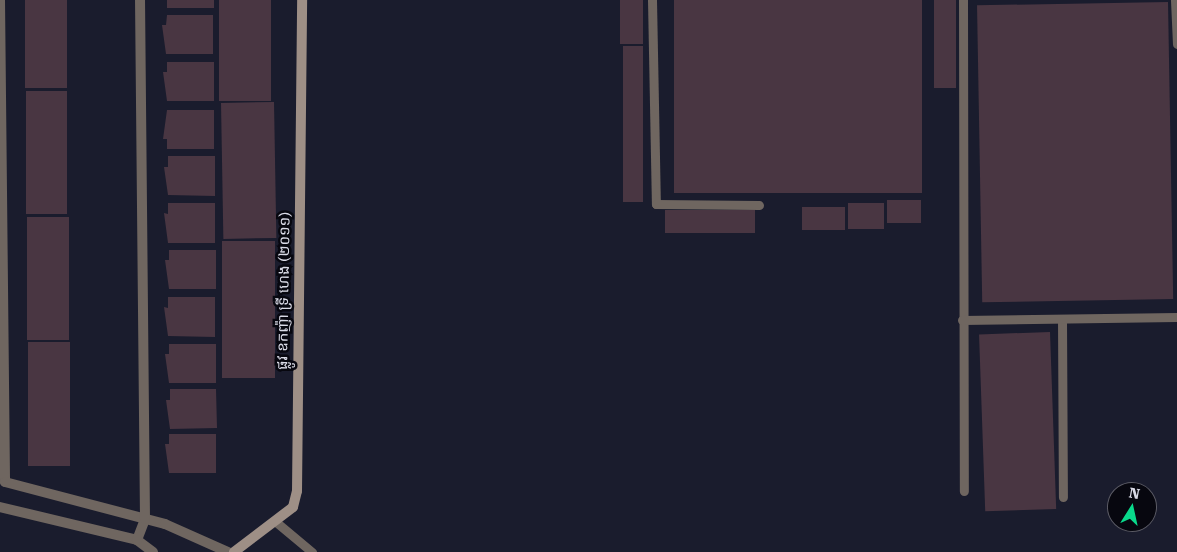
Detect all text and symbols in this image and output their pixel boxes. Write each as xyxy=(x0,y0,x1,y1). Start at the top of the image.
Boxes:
street label: ផ្លូវ ឧកញ៉ា ទ្រី ហេង (២០១១) xyxy=(274,212,294,370)
north arrow xyxy=(1107,482,1157,532)
text: N xyxy=(1128,484,1141,502)

